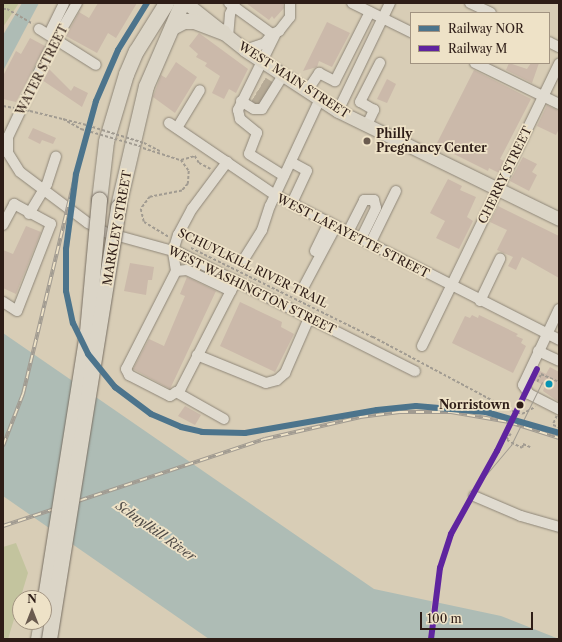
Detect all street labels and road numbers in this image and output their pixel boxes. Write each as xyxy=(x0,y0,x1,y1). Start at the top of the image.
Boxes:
street label: WATER STREET xyxy=(13,22,71,118)
street label: WEST MAIN STREET xyxy=(236,39,352,121)
street label: CHERRY STREET xyxy=(475,124,535,226)
street label: MARKLEY STREET xyxy=(100,169,134,287)
street label: WEST LAFAYETTE STREET xyxy=(274,191,432,281)
street label: SCHUYLKILL RIVER TRAIL xyxy=(175,225,331,311)
street label: WEST WASHINGTON STREET xyxy=(165,243,339,337)

